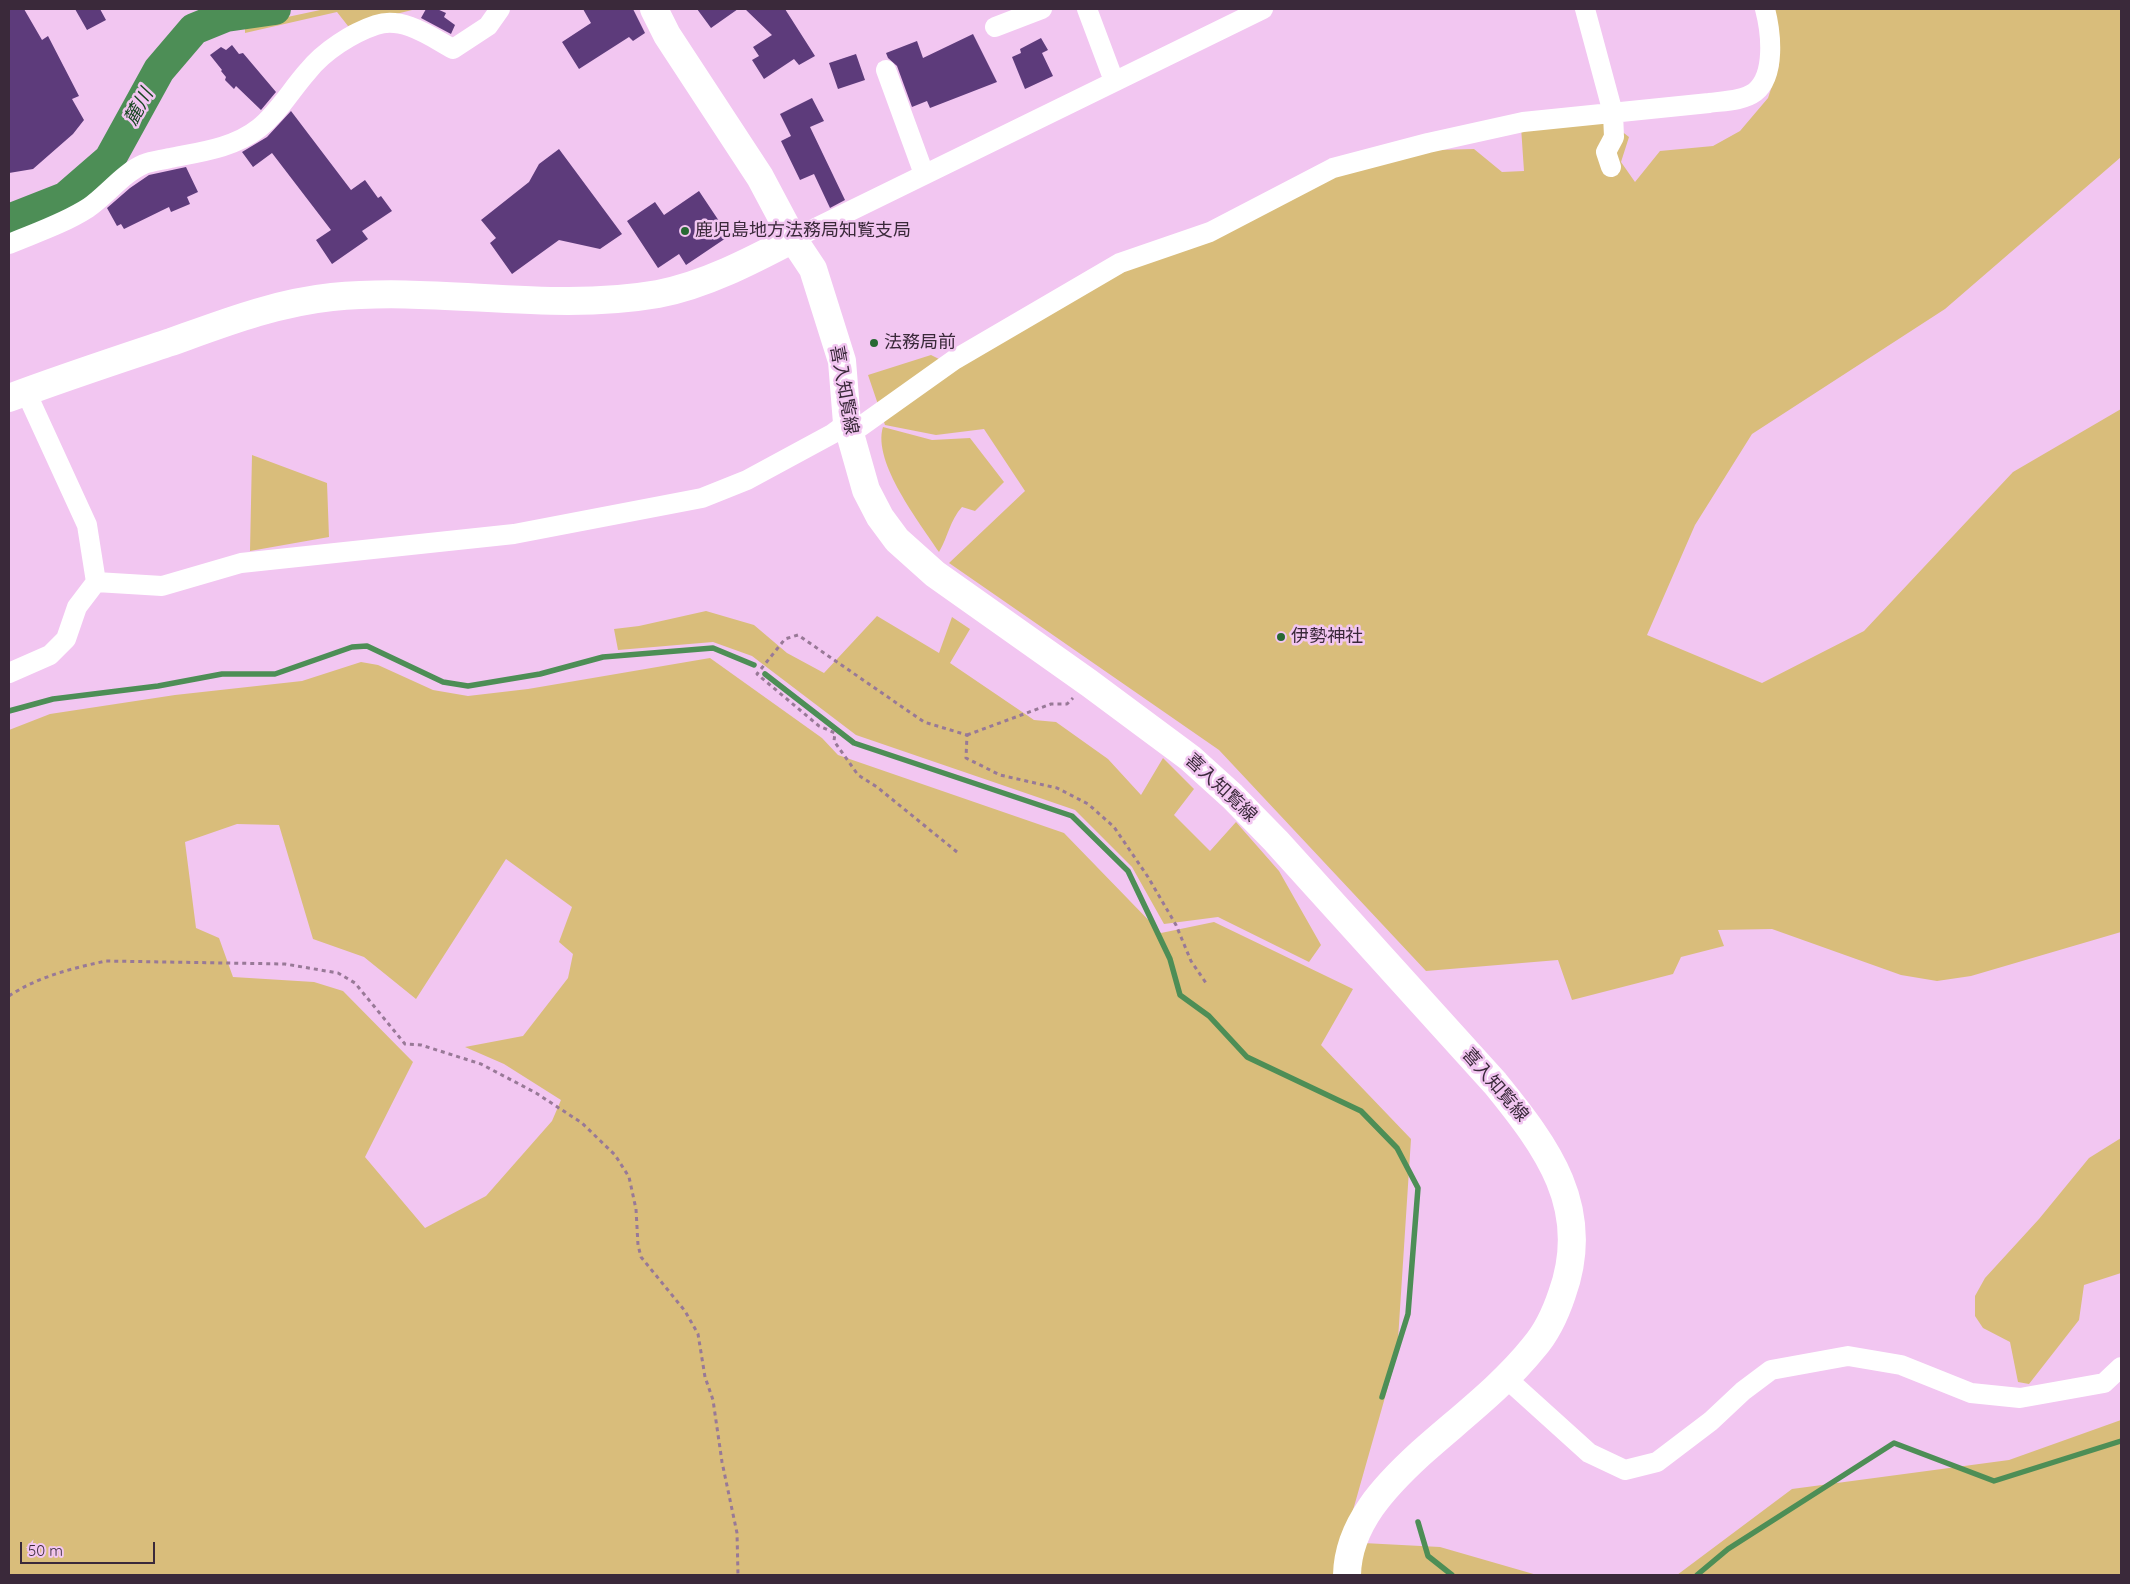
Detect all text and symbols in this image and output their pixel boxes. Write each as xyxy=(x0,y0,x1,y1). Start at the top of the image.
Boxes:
water label: 麓川 xyxy=(120,85,158,129)
place label: 鹿児島地方法務局知覧支局 xyxy=(695,220,911,242)
marker: 鹿児島地方法務局知覧支局 xyxy=(679,225,691,237)
place label: 法務局前 xyxy=(884,332,956,354)
marker: 法務局前 xyxy=(868,337,880,349)
street label: 喜入知覧線 xyxy=(826,344,862,436)
place label: 伊勢神社 xyxy=(1291,626,1363,648)
marker: 伊勢神社 xyxy=(1275,631,1287,643)
street label: 喜入知覧線 xyxy=(1181,749,1261,827)
street label: 喜入知覧線 xyxy=(1457,1044,1533,1126)
scale bar xyxy=(22,1532,158,1564)
text: 50 m xyxy=(28,1541,63,1560)

